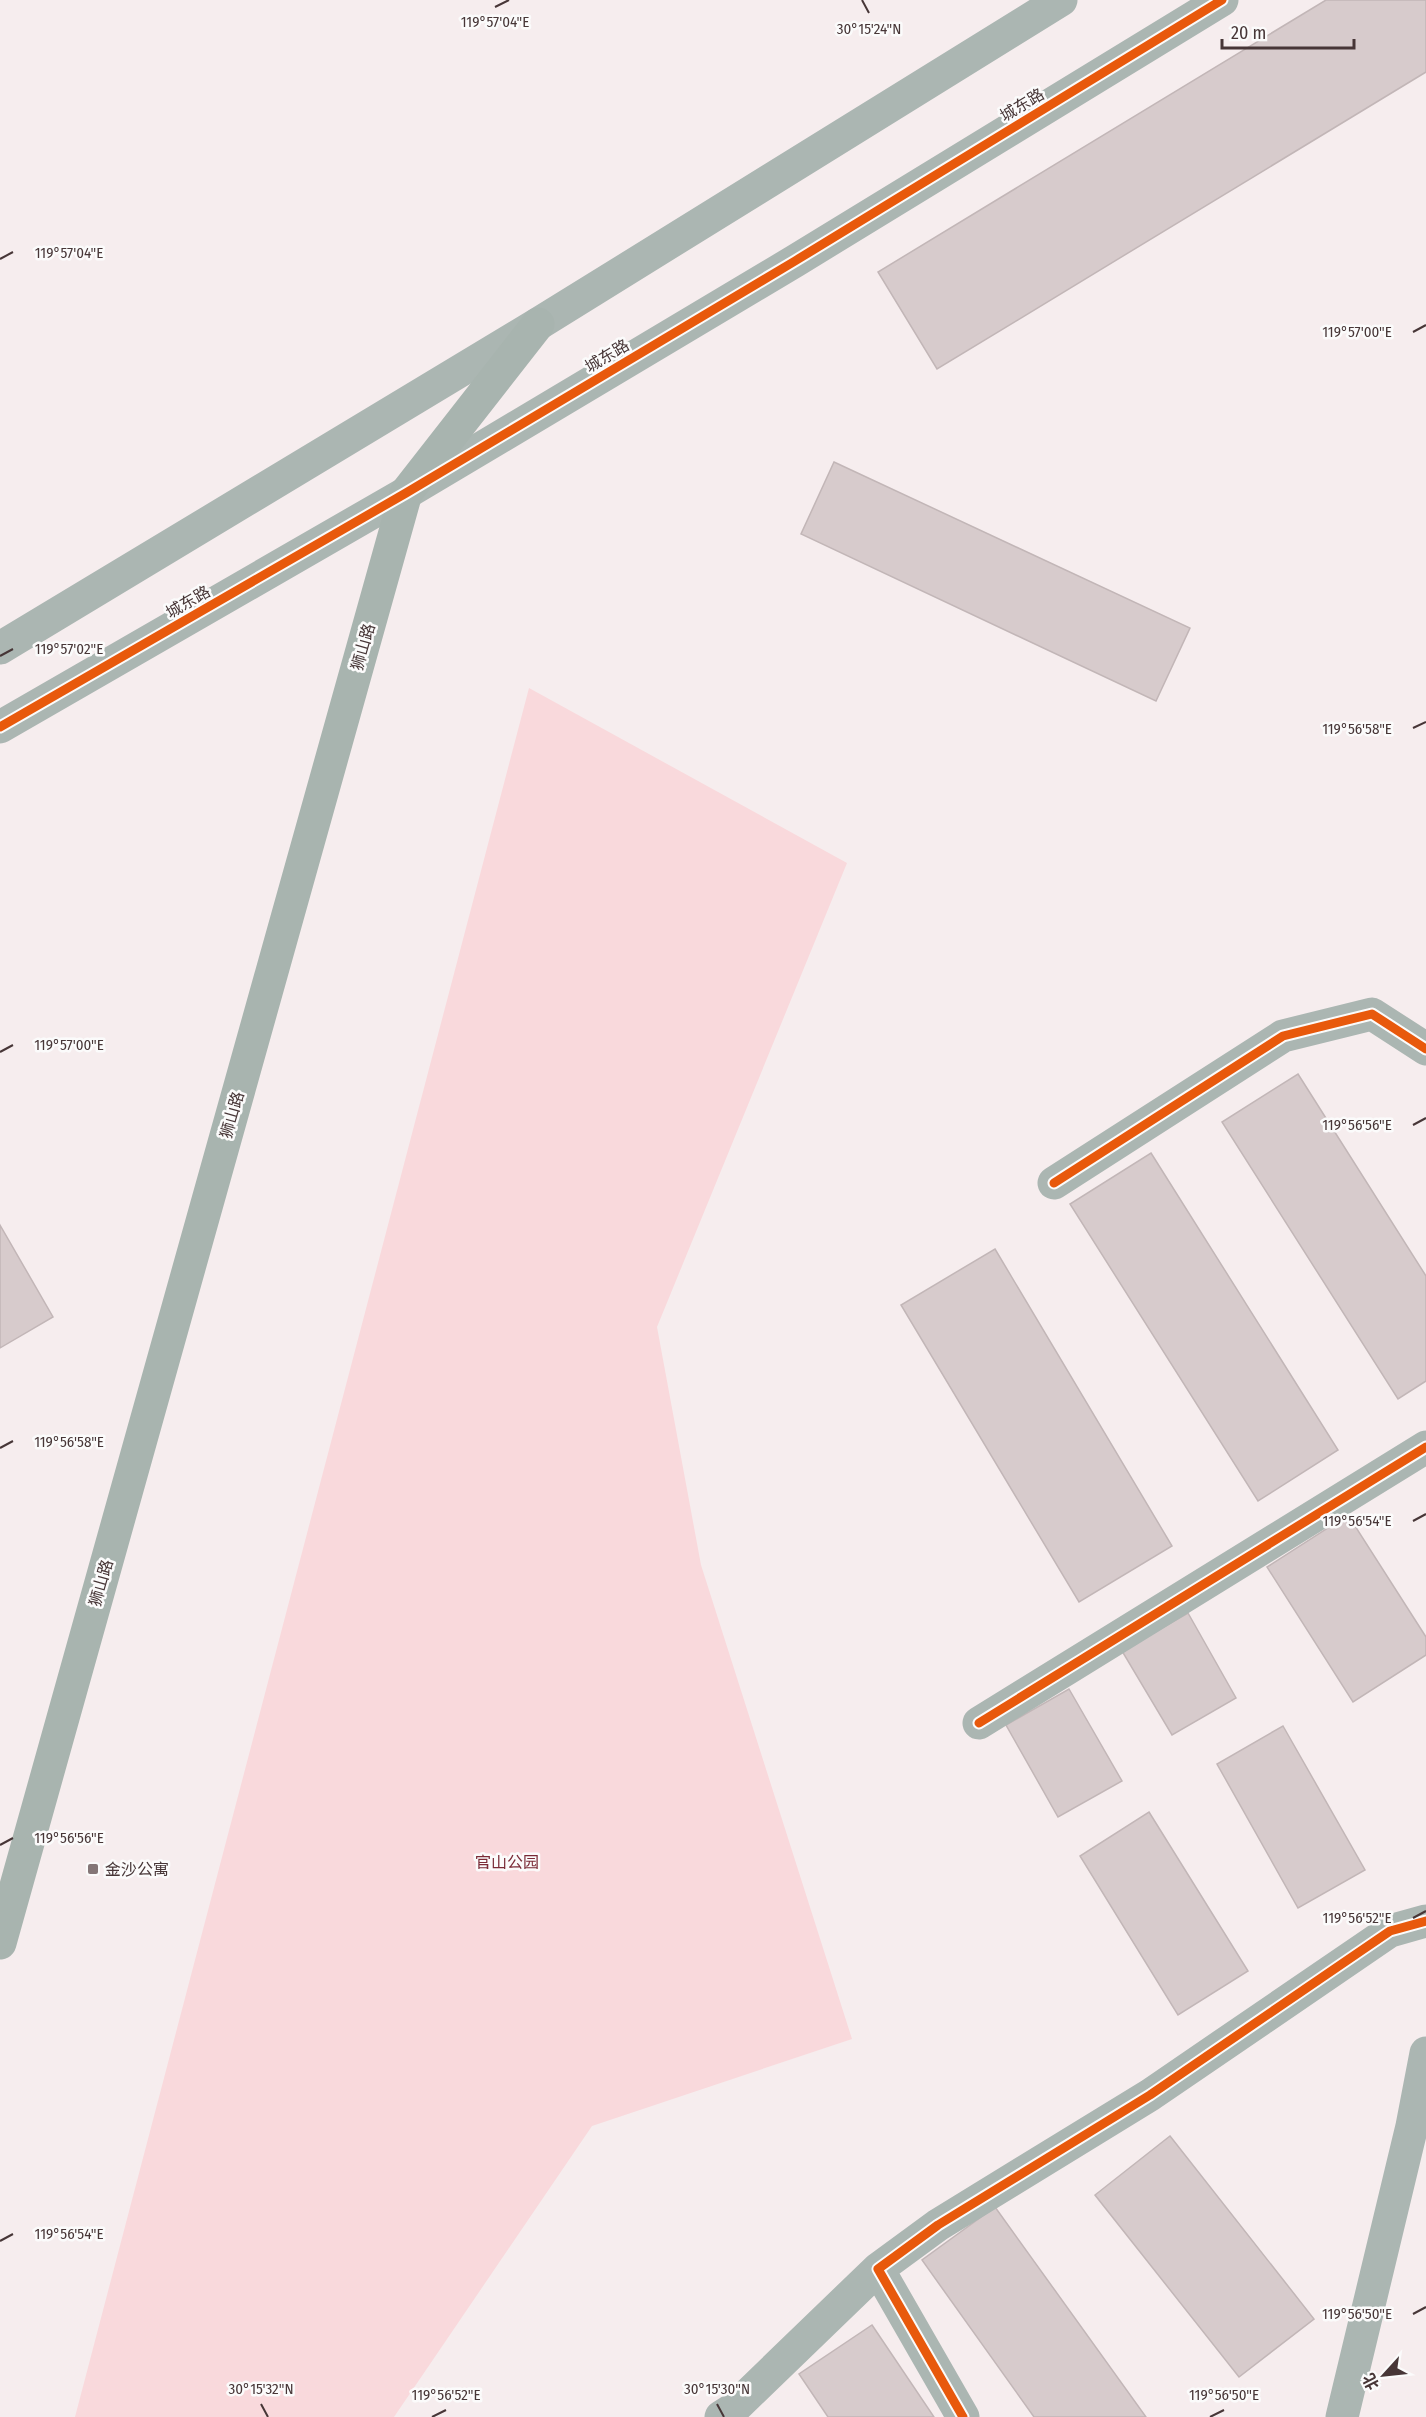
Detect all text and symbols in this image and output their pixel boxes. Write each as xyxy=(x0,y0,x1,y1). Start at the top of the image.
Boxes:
scale bar xyxy=(1222,12,1354,50)
text: 119°57'04"E xyxy=(461,13,529,31)
text: 30°15'24"N xyxy=(837,20,901,38)
text: 20 m xyxy=(1231,22,1266,44)
street label: 城东路 xyxy=(997,84,1047,126)
text: 119°57'04"E xyxy=(35,244,103,262)
text: 119°57'00"E xyxy=(1322,323,1392,341)
street label: 城东路 xyxy=(582,335,632,377)
street label: 城东路 xyxy=(162,582,214,622)
street label: 狮山路 xyxy=(347,621,379,673)
text: 119°57'02"E xyxy=(35,640,103,658)
text: 119°56'58"E xyxy=(1322,720,1392,738)
text: 119°57'00"E xyxy=(34,1036,104,1054)
street label: 狮山路 xyxy=(216,1089,248,1141)
text: 119°56'56"E xyxy=(1322,1116,1392,1134)
text: 119°56'58"E xyxy=(34,1433,104,1451)
text: 119°56'54"E xyxy=(1323,1512,1391,1530)
street label: 狮山路 xyxy=(85,1557,117,1609)
text: 119°56'56"E xyxy=(34,1829,104,1847)
park label: 官山公园 xyxy=(475,1853,539,1872)
place label: 金沙公寓 xyxy=(105,1860,169,1879)
marker: 金沙公寓 xyxy=(86,1862,100,1876)
text: 119°56'52"E xyxy=(1323,1909,1391,1927)
text: 119°56'54"E xyxy=(35,2225,103,2243)
text: 119°56'50"E xyxy=(1322,2305,1392,2323)
north arrow xyxy=(1354,2345,1414,2405)
text: 北 xyxy=(1359,2370,1383,2393)
text: 30°15'32"N xyxy=(229,2380,293,2398)
text: 30°15'30"N xyxy=(684,2380,750,2398)
text: 119°56'52"E xyxy=(412,2386,480,2404)
text: 119°56'50"E xyxy=(1189,2386,1259,2404)

